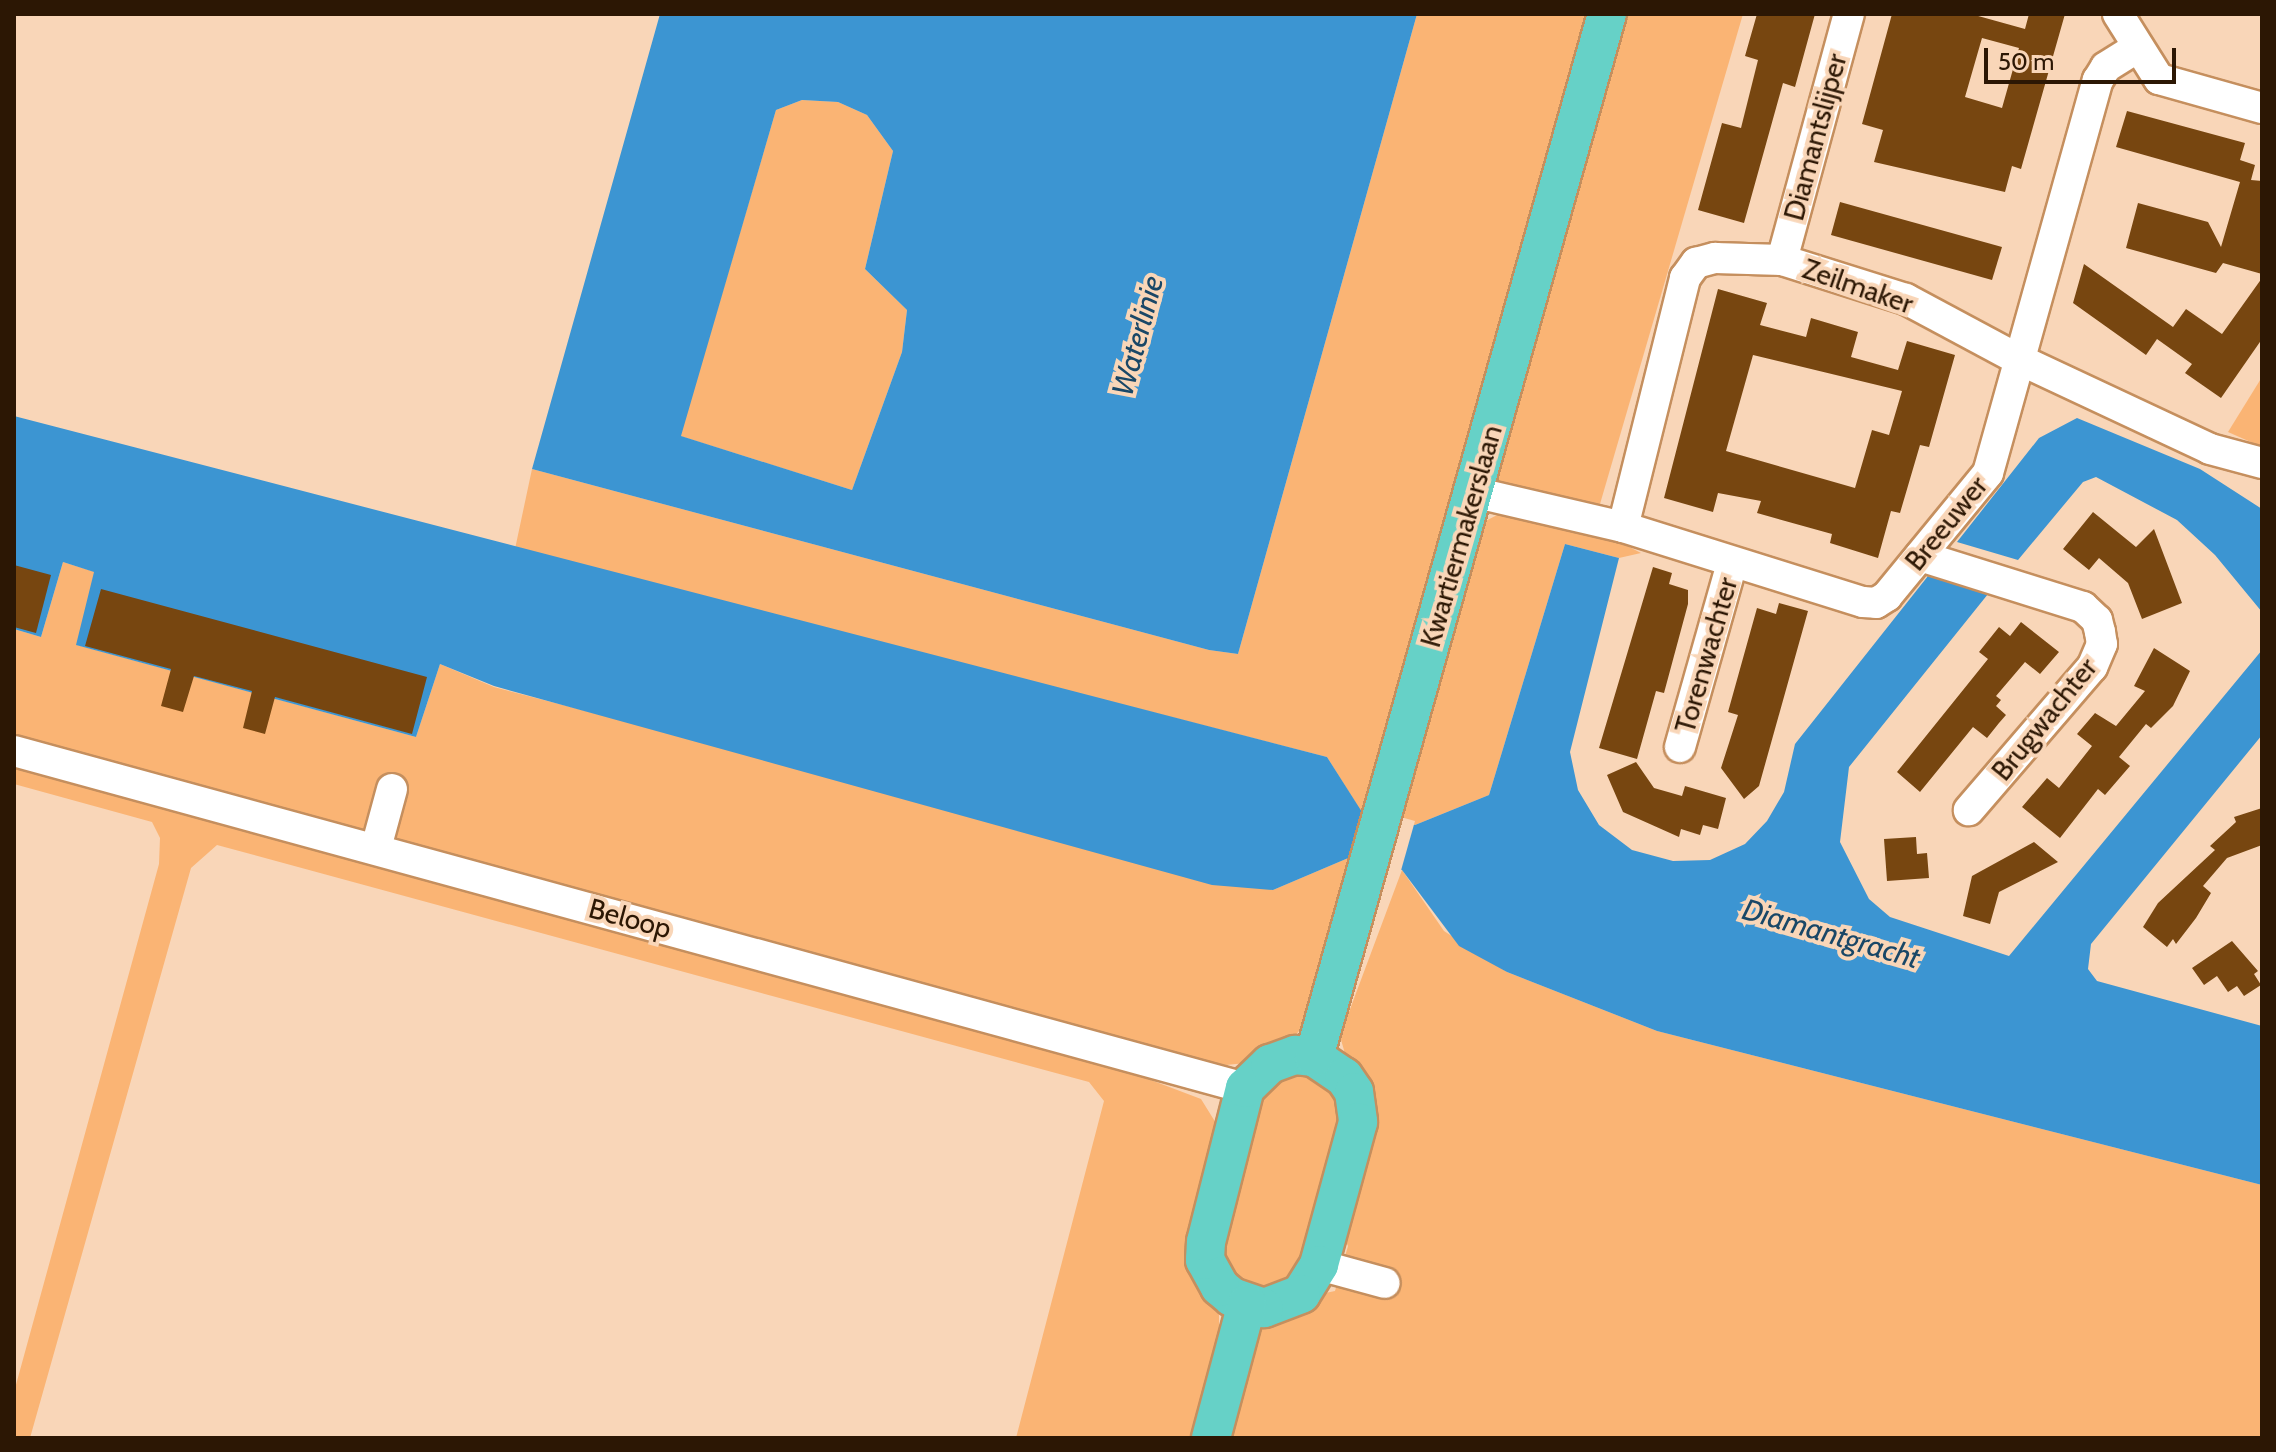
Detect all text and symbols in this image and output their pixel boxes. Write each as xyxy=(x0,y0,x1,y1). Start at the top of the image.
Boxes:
scale bar xyxy=(1988,32,2180,82)
text: 50 m xyxy=(1998,47,2054,76)
street label: Diamantslijper xyxy=(1777,50,1853,224)
street label: Zeilmaker xyxy=(1798,251,1918,321)
water label: Waterlinie xyxy=(1105,272,1171,400)
street label: Kwartiermakerslaan xyxy=(1413,421,1509,651)
street label: Breeuwer xyxy=(1898,469,1994,577)
street label: Torenwachter xyxy=(1668,573,1744,737)
street label: Brugwachter xyxy=(1984,651,2104,787)
street label: Beloop xyxy=(585,891,675,945)
water label: Diamantgracht xyxy=(1738,892,1924,976)

